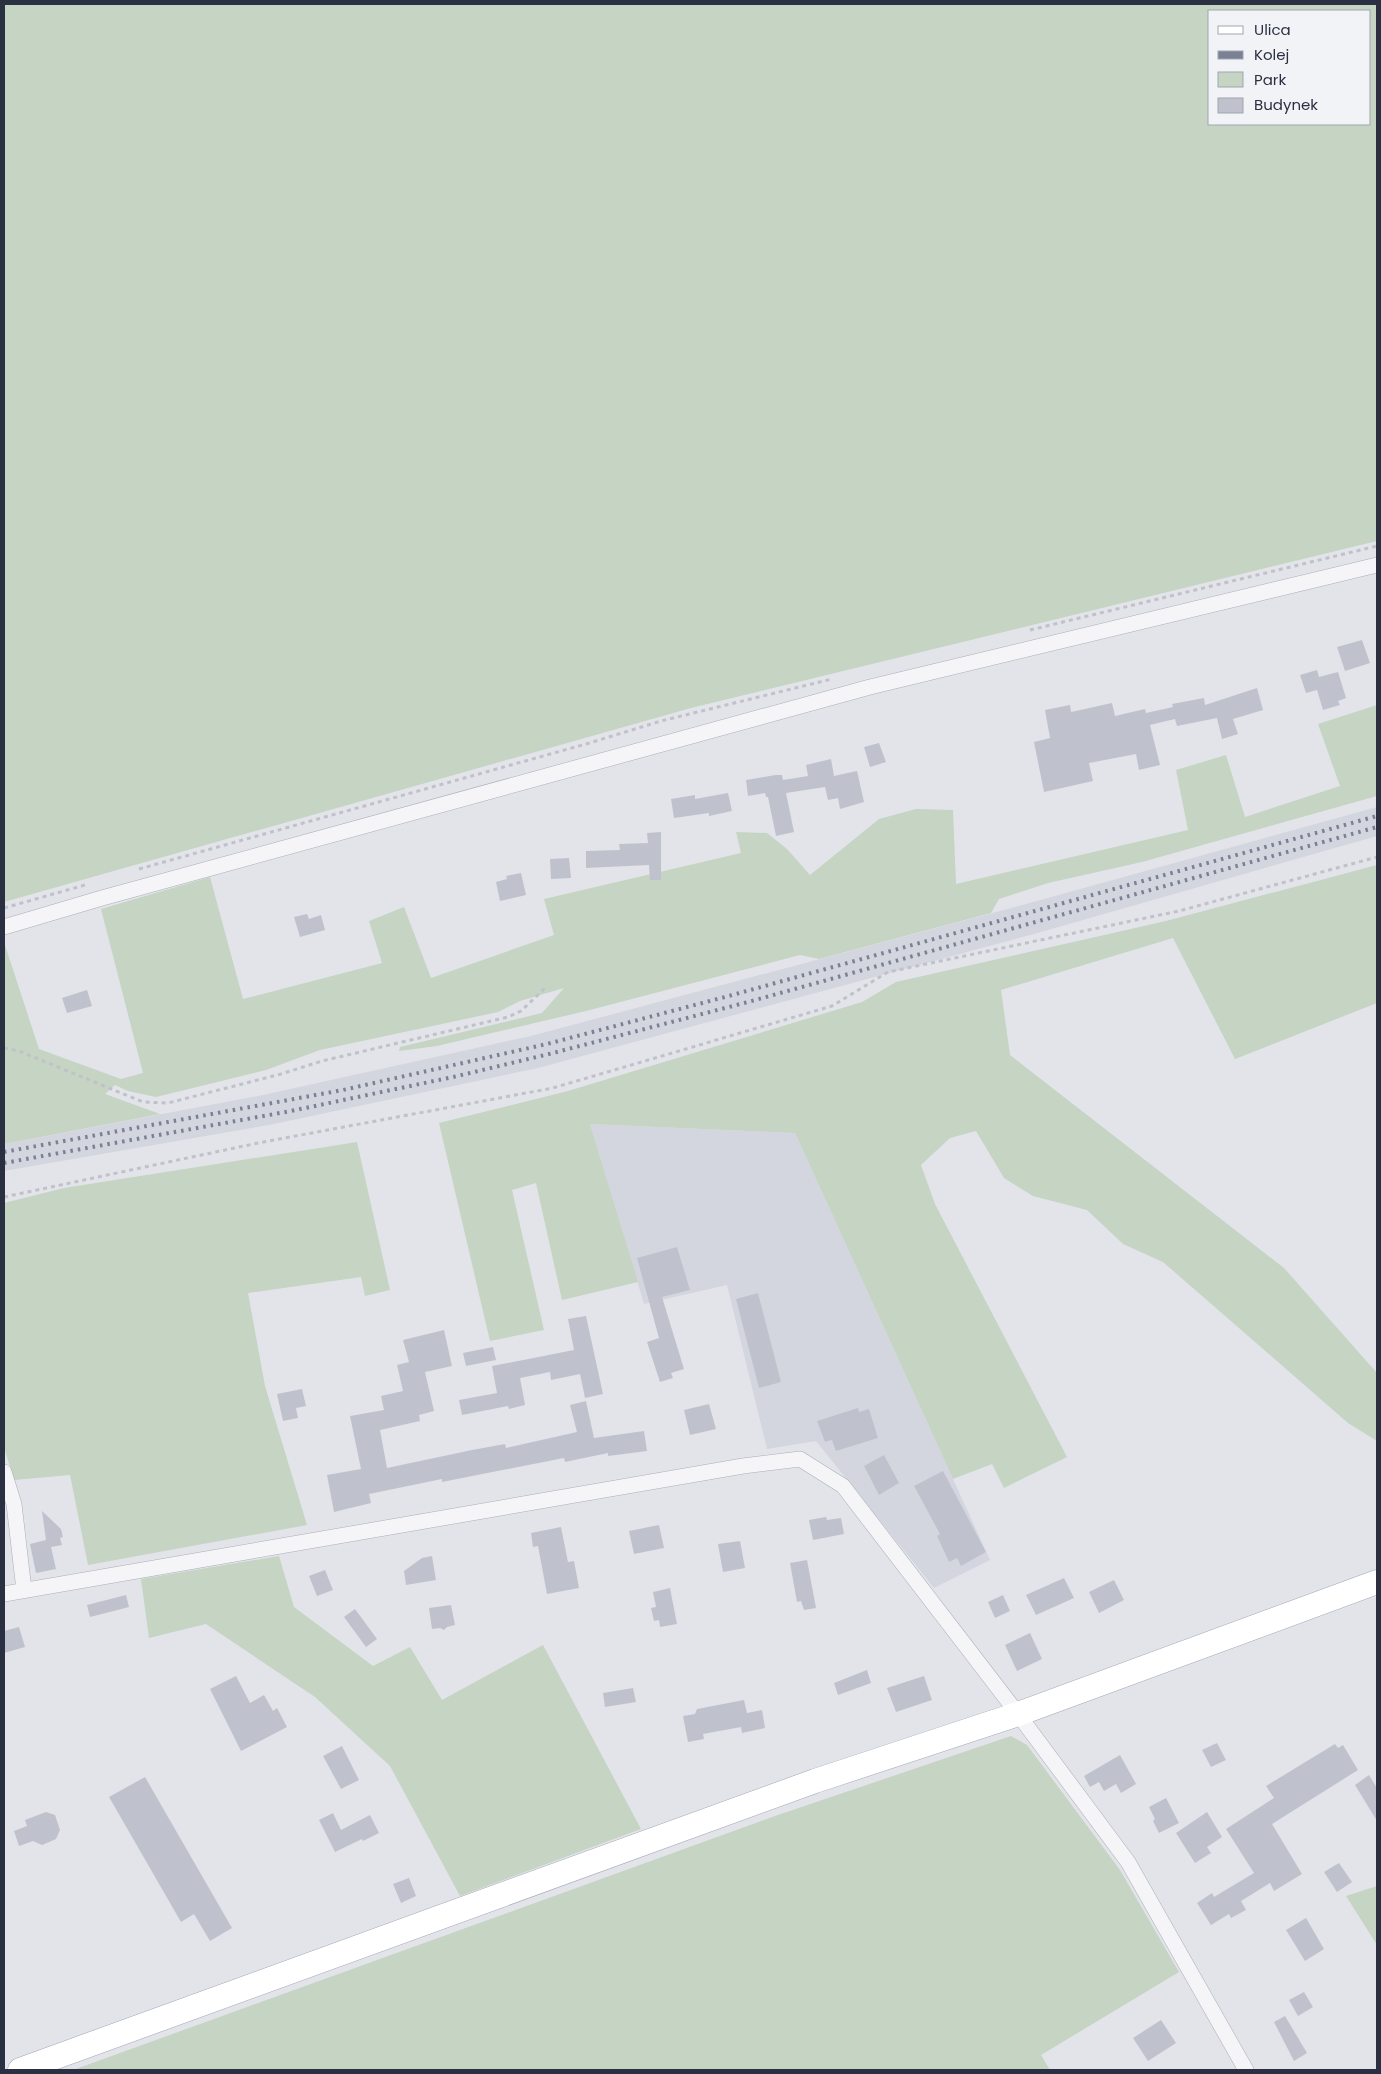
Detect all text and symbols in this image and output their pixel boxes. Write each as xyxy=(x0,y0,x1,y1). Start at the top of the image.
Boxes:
legend xyxy=(1208,10,1371,125)
text: Ulica xyxy=(1254,19,1291,40)
text: Kolej xyxy=(1254,44,1289,65)
text: Park xyxy=(1254,69,1286,90)
text: Budynek xyxy=(1254,94,1318,115)

